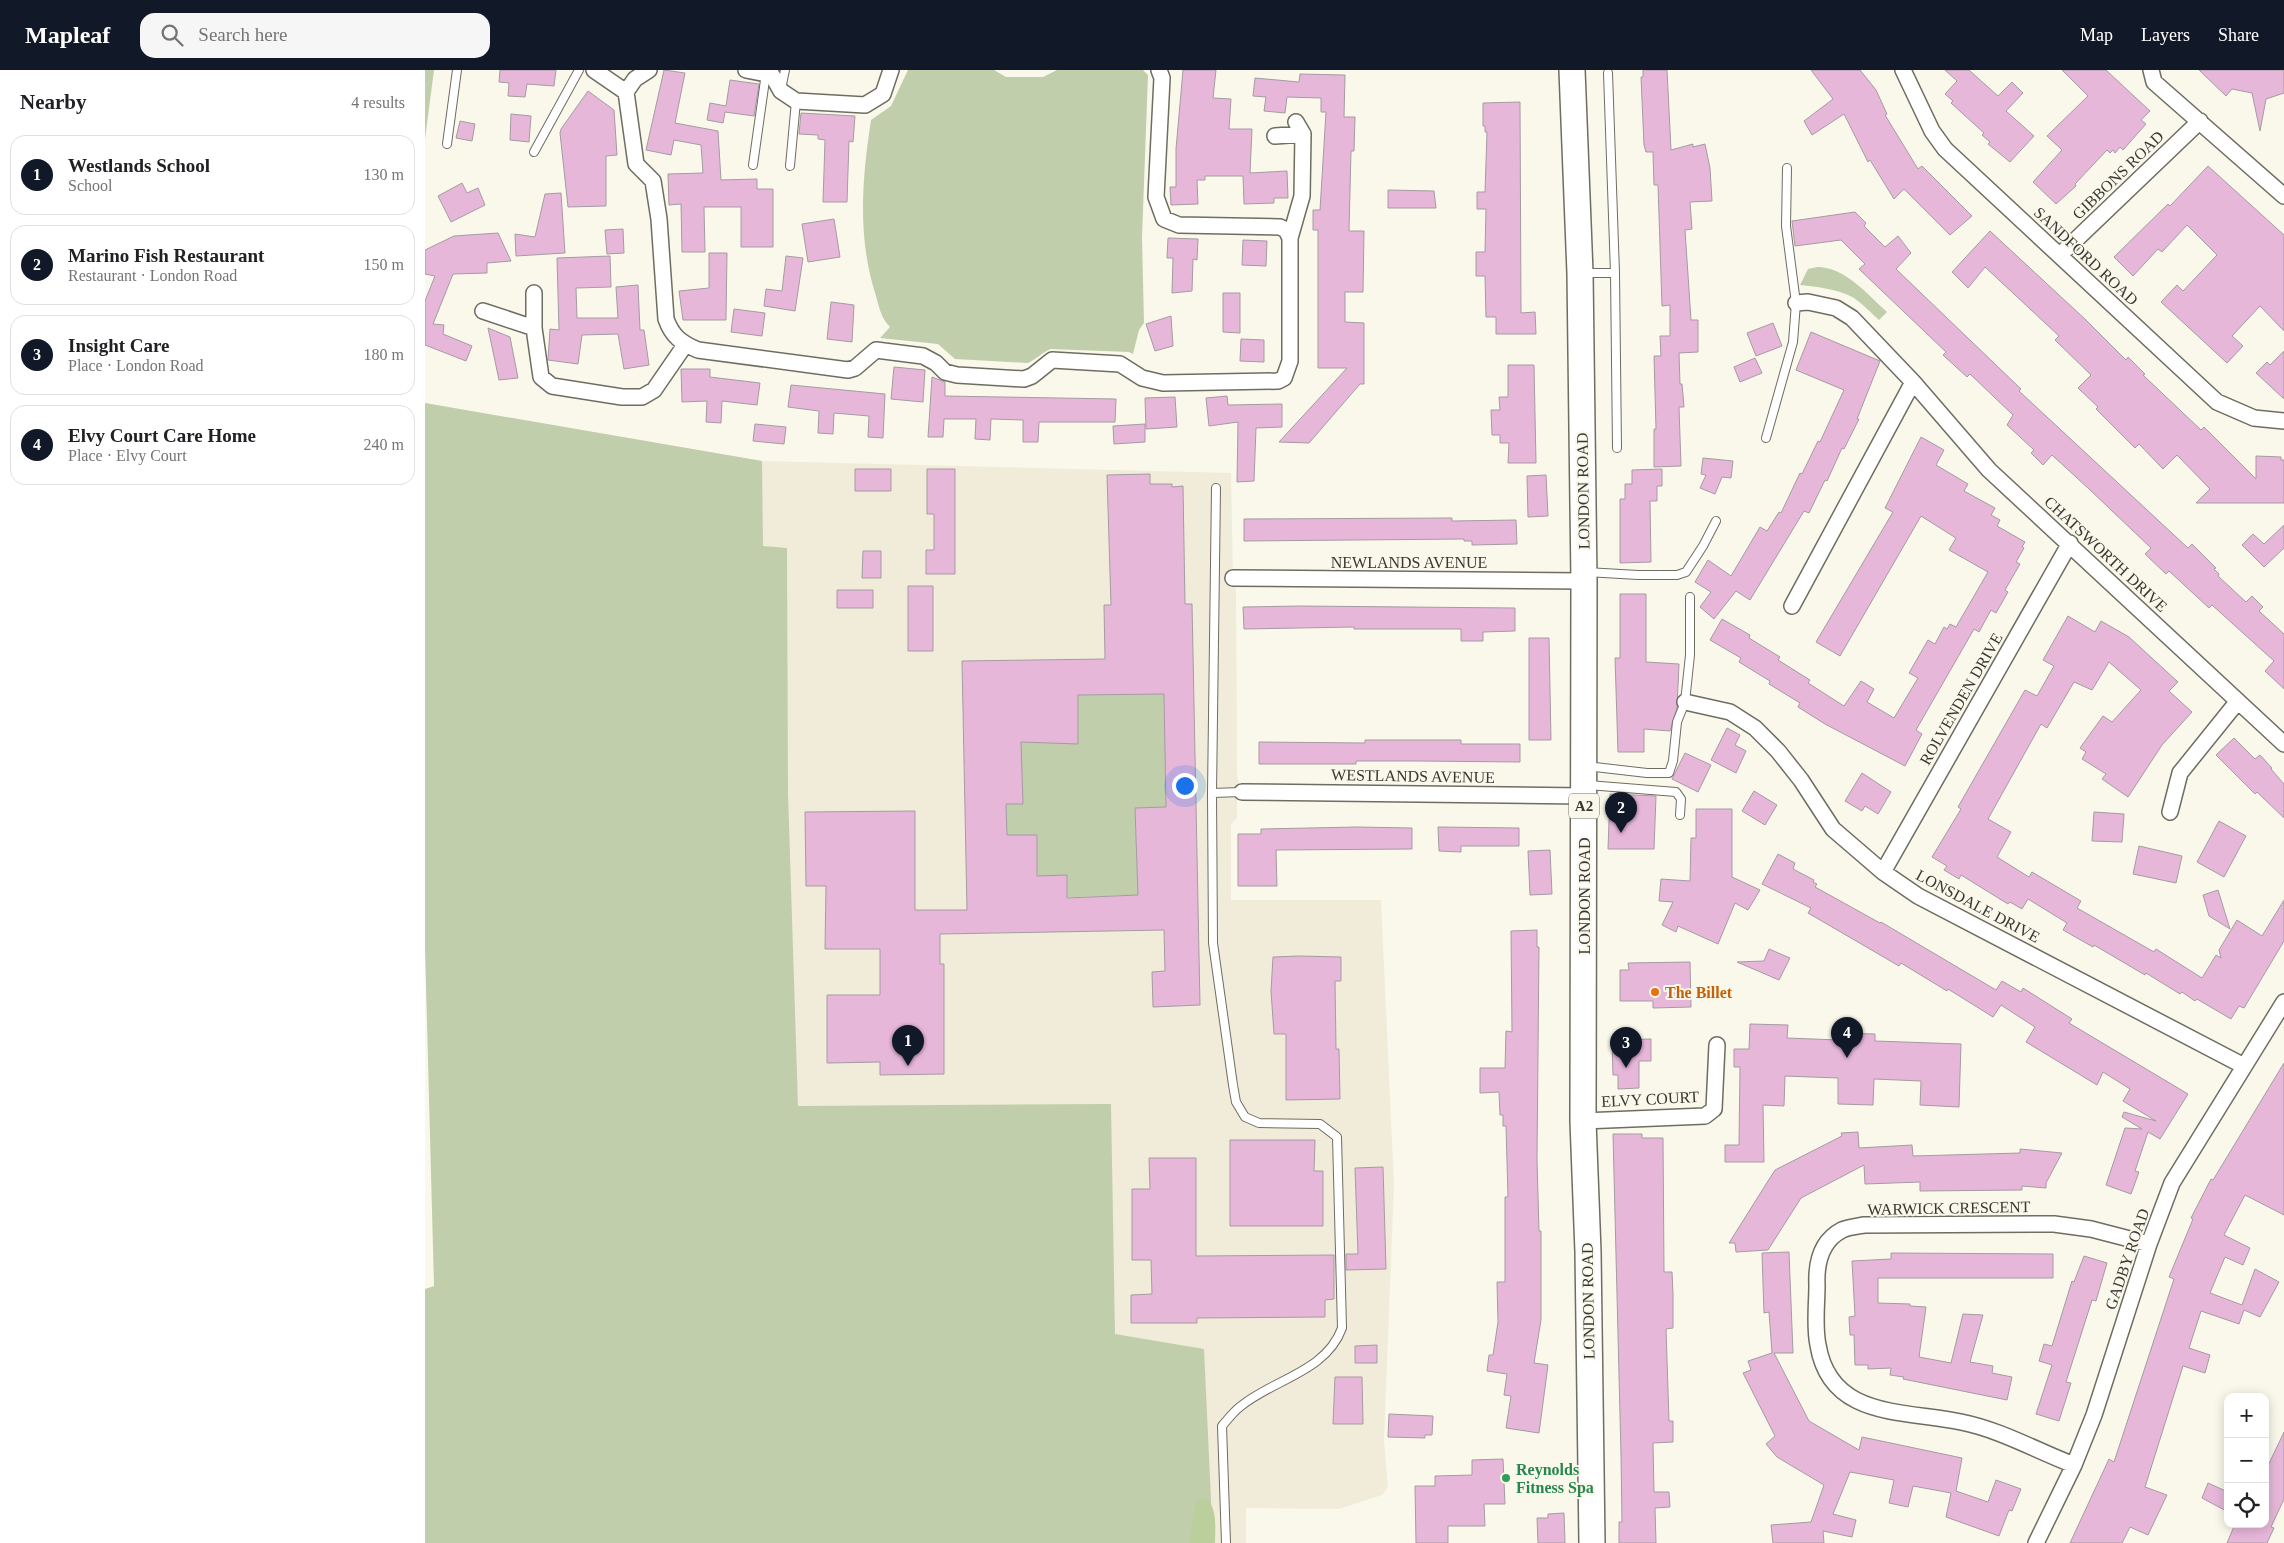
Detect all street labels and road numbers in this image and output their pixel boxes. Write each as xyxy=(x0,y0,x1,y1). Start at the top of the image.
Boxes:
street label: GIBBONS ROAD xyxy=(2069,127,2167,223)
street label: SANDFORD ROAD xyxy=(2031,204,2141,308)
street label: LONDON ROAD xyxy=(1573,432,1593,550)
street label: CHATSWORTH DRIVE xyxy=(2041,493,2171,615)
street label: NEWLANDS AVENUE xyxy=(1331,554,1487,571)
street label: ROLVENDEN DRIVE xyxy=(1916,630,2006,768)
street label: WESTLANDS AVENUE xyxy=(1331,766,1495,786)
road number: A2 xyxy=(1569,794,1599,818)
street label: LONDON ROAD xyxy=(1576,838,1593,954)
street label: LONSDALE DRIVE xyxy=(1913,866,2043,946)
street label: ELVY COURT xyxy=(1601,1088,1700,1110)
street label: WARWICK CRESCENT xyxy=(1867,1198,2031,1218)
street label: GADBY ROAD xyxy=(2102,1206,2152,1312)
street label: LONDON ROAD xyxy=(1578,1242,1598,1360)

